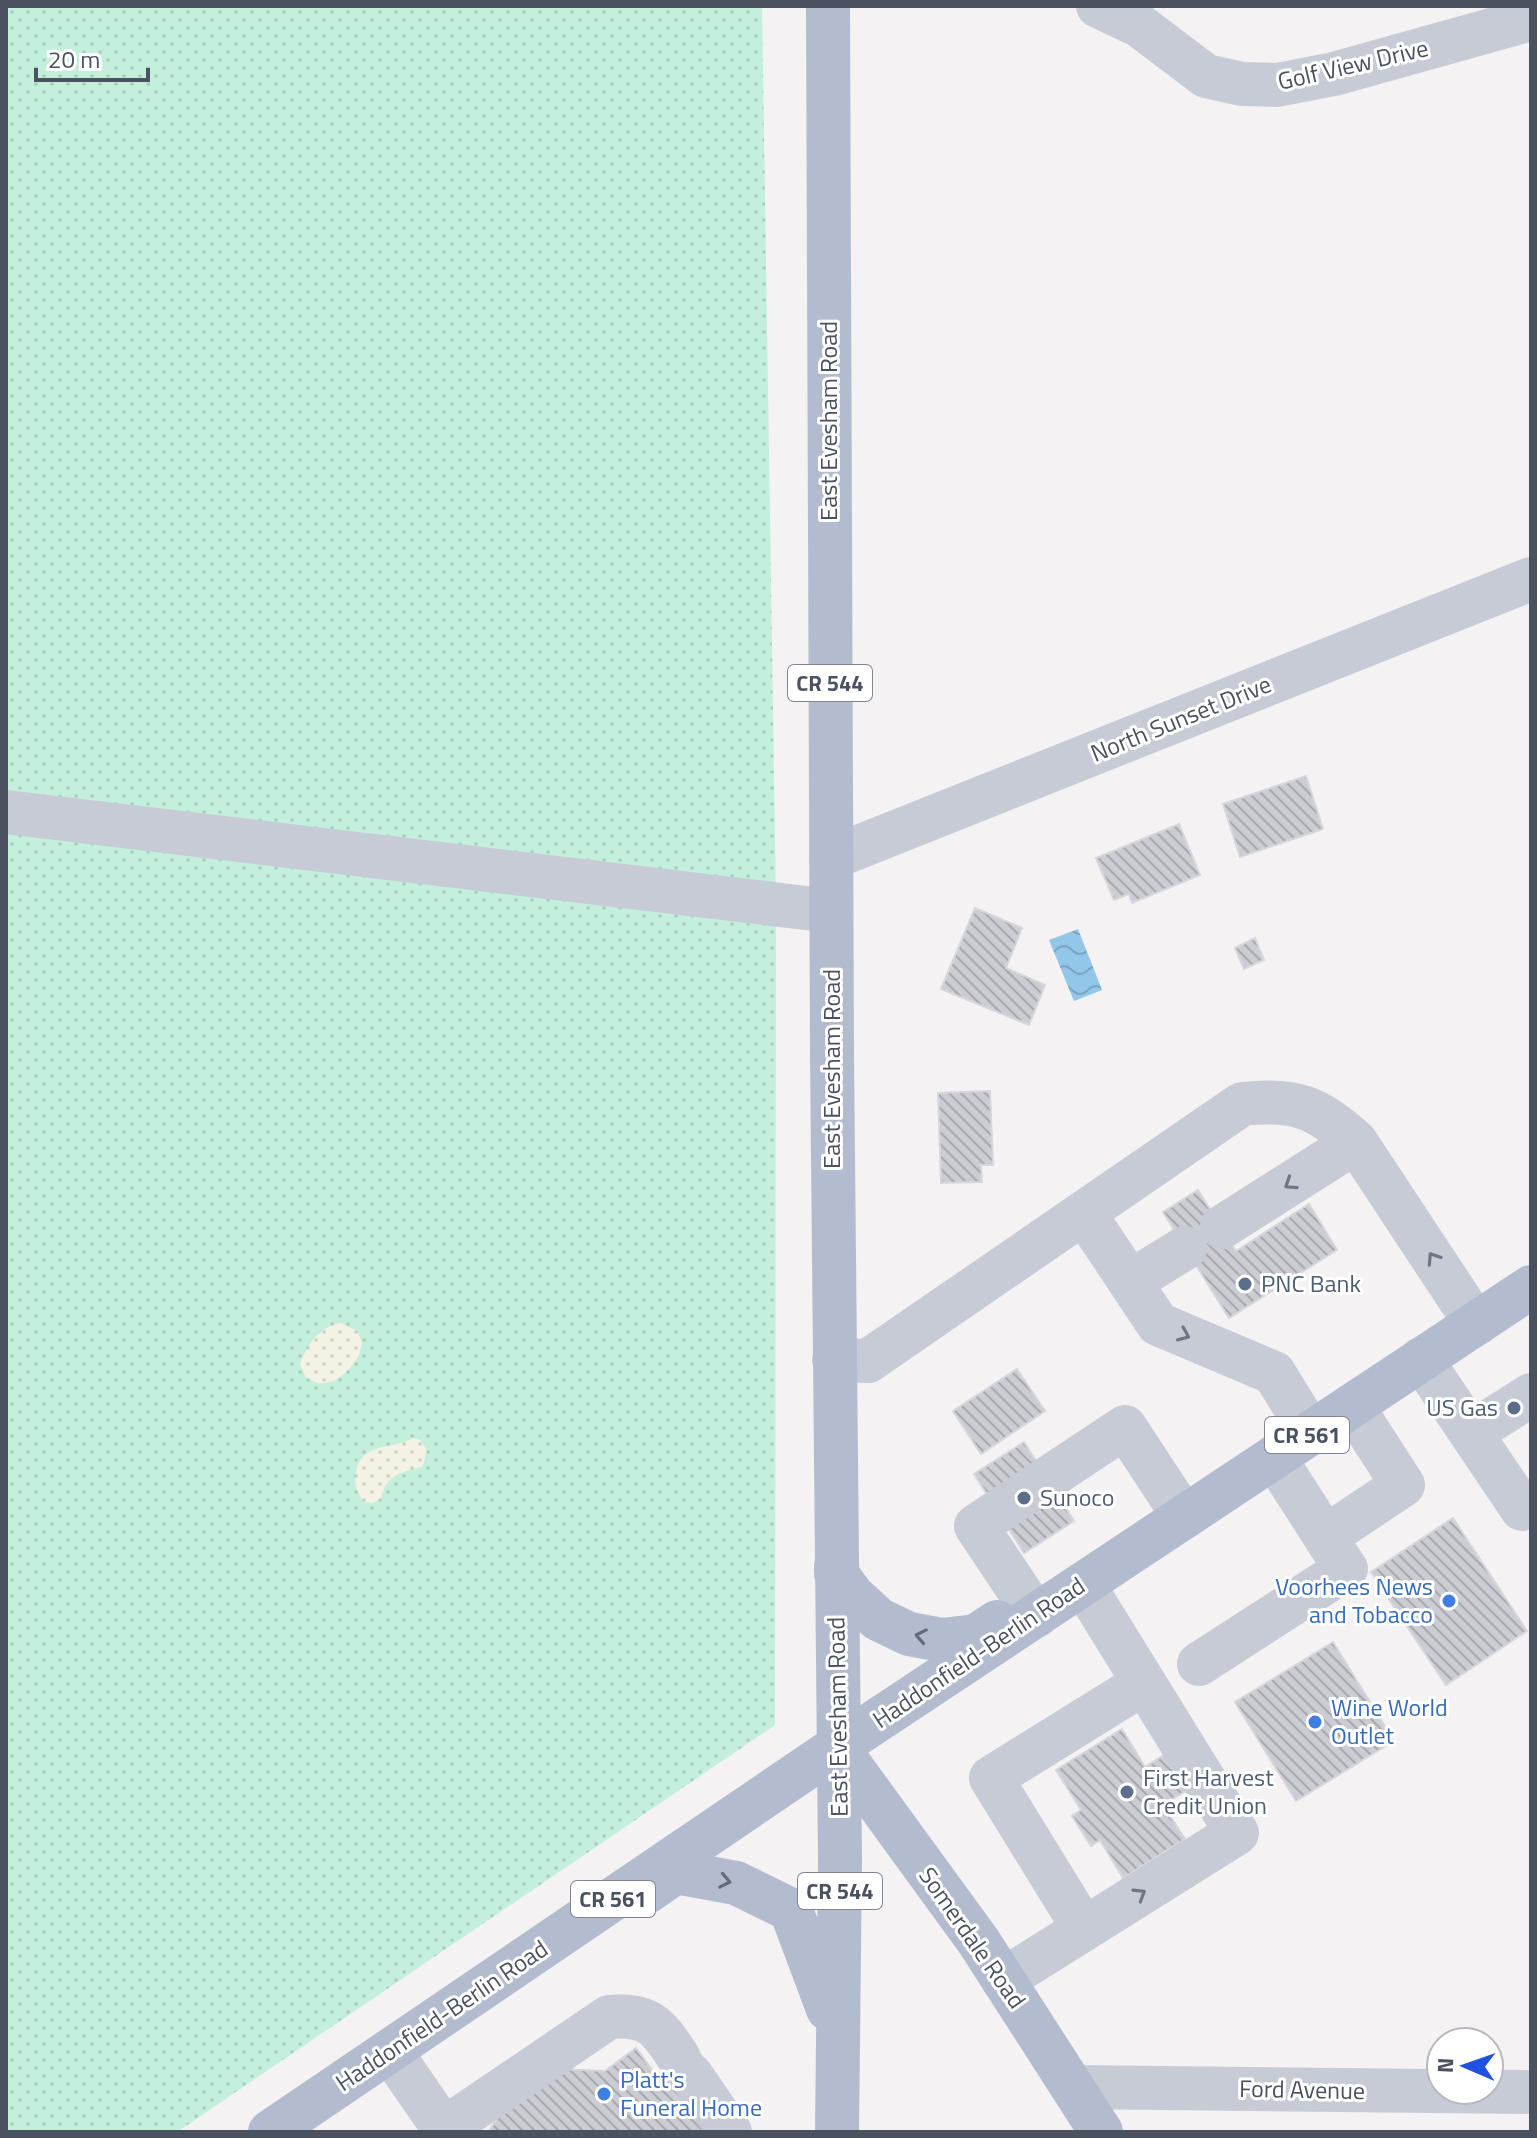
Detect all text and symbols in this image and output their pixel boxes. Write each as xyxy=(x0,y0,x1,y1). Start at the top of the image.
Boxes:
street label: Golf View Drive xyxy=(1274,29,1432,99)
scale bar xyxy=(36,32,148,82)
text: 20 m xyxy=(48,41,100,77)
street label: East Evesham Road xyxy=(810,321,846,521)
road number: CR 544 xyxy=(788,665,872,701)
street label: North Sunset Drive xyxy=(1085,665,1276,771)
street label: East Evesham Road xyxy=(813,969,849,1169)
one-way arrow xyxy=(1284,1174,1299,1189)
one-way arrow xyxy=(1428,1253,1443,1267)
place label: PNC Bank xyxy=(1261,1265,1361,1301)
marker: PNC Bank xyxy=(1236,1275,1254,1293)
one-way arrow xyxy=(1176,1325,1190,1341)
place label: US Gas xyxy=(1426,1389,1498,1425)
marker: US Gas xyxy=(1505,1399,1523,1417)
road number: CR 561 xyxy=(1265,1417,1349,1453)
place label: Sunoco xyxy=(1040,1479,1114,1515)
marker: Sunoco xyxy=(1015,1489,1033,1507)
street label: Haddonfield-Berlin Road xyxy=(865,1568,1092,1737)
place label: Voorhees News and Tobacco xyxy=(1275,1568,1433,1632)
marker: Voorhees News and Tobacco xyxy=(1440,1592,1458,1610)
street label: East Evesham Road xyxy=(817,1617,857,1817)
one-way arrow xyxy=(914,1628,928,1645)
place label: Wine World Outlet xyxy=(1331,1689,1448,1753)
marker: Wine World Outlet xyxy=(1306,1713,1324,1731)
place label: First Harvest Credit Union xyxy=(1143,1759,1274,1823)
marker: First Harvest Credit Union xyxy=(1118,1783,1136,1801)
street label: Somerdale Road xyxy=(911,1859,1035,2016)
one-way arrow xyxy=(718,1872,731,1889)
road number: CR 544 xyxy=(798,1873,882,1909)
road number: CR 561 xyxy=(571,1881,655,1917)
one-way arrow xyxy=(1131,1888,1146,1903)
street label: Haddonfield-Berlin Road xyxy=(328,1931,555,2100)
north arrow xyxy=(1425,2026,1505,2106)
text: N xyxy=(1428,2057,1462,2074)
place label: Platt's Funeral Home xyxy=(620,2061,762,2125)
street label: Ford Avenue xyxy=(1239,2070,1365,2108)
marker: Platt's Funeral Home xyxy=(595,2085,613,2103)

